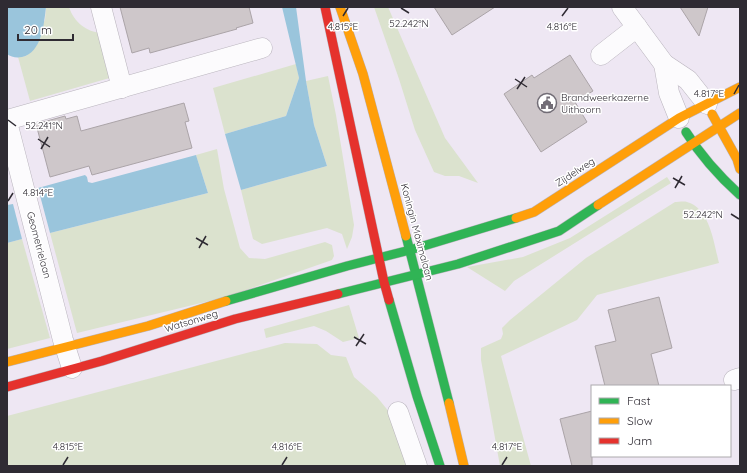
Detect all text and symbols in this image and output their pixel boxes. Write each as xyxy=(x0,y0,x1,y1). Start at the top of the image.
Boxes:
scale bar xyxy=(18,16,73,42)
text: 52.242°N xyxy=(389,17,429,30)
text: 4.815°E xyxy=(328,20,359,33)
text: 4.816°E xyxy=(547,20,578,33)
text: 20 m xyxy=(24,22,52,37)
text: 4.817°E xyxy=(694,87,724,100)
place label: Brandweerkazerne Uithoorn xyxy=(561,91,649,116)
public building icon: Brandweerkazerne Uithoorn xyxy=(536,92,558,114)
text: 52.241°N xyxy=(25,119,63,132)
street label: Zijdelweg xyxy=(553,154,597,190)
street label: Koningin Máximalaan xyxy=(398,182,436,282)
text: 4.814°E xyxy=(23,186,53,199)
text: 52.242°N xyxy=(683,208,723,221)
street label: Geometrielaan xyxy=(24,210,54,280)
street label: Watsonweg xyxy=(163,307,219,335)
legend xyxy=(591,385,731,457)
text: Fast xyxy=(627,393,651,408)
text: Slow xyxy=(627,413,653,428)
text: Jam xyxy=(627,433,652,448)
text: 4.815°E xyxy=(53,440,84,453)
text: 4.816°E xyxy=(272,440,303,453)
text: 4.817°E xyxy=(492,440,522,453)

